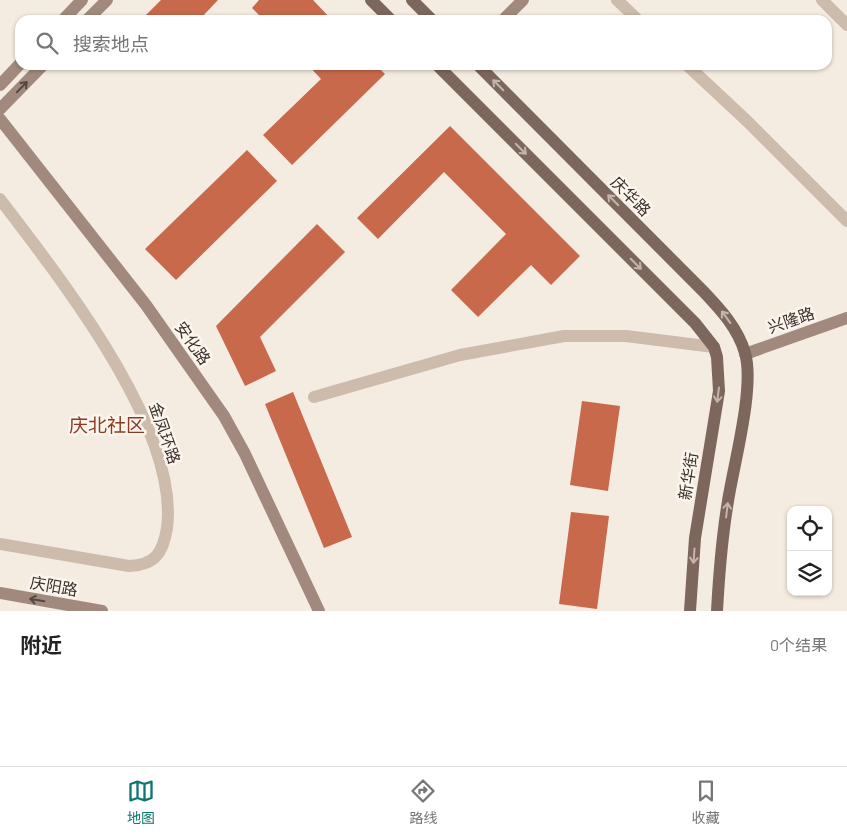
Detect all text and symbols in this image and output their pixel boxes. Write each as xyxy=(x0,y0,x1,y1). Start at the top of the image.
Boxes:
search box xyxy=(15,15,832,70)
icon: search xyxy=(33,29,61,57)
text: 搜索地点 xyxy=(73,32,149,55)
one-way arrow xyxy=(492,79,504,91)
one-way arrow xyxy=(15,81,28,93)
one-way arrow xyxy=(515,143,527,155)
street label: 庆华路 xyxy=(608,172,655,219)
one-way arrow xyxy=(607,194,619,207)
one-way arrow xyxy=(630,258,642,270)
street label: 兴隆路 xyxy=(765,303,817,336)
one-way arrow xyxy=(721,310,731,324)
street label: 安化路 xyxy=(172,318,215,368)
one-way arrow xyxy=(713,387,723,403)
street label: 金凤环路 xyxy=(146,399,185,466)
district label: 庆北社区 xyxy=(69,413,145,436)
street label: 新华街 xyxy=(674,451,701,501)
one-way arrow xyxy=(722,503,732,519)
map controls xyxy=(787,506,832,596)
button: locate xyxy=(787,506,832,551)
one-way arrow xyxy=(689,547,698,563)
button: layers xyxy=(787,551,832,596)
street label: 庆阳路 xyxy=(29,572,79,599)
one-way arrow xyxy=(29,594,45,604)
text: 附近 xyxy=(20,632,62,657)
text: 0个结果 xyxy=(770,635,827,654)
tab: 地图 xyxy=(127,777,155,827)
tab: 路线 xyxy=(409,777,437,827)
tab: 收藏 xyxy=(692,777,720,827)

